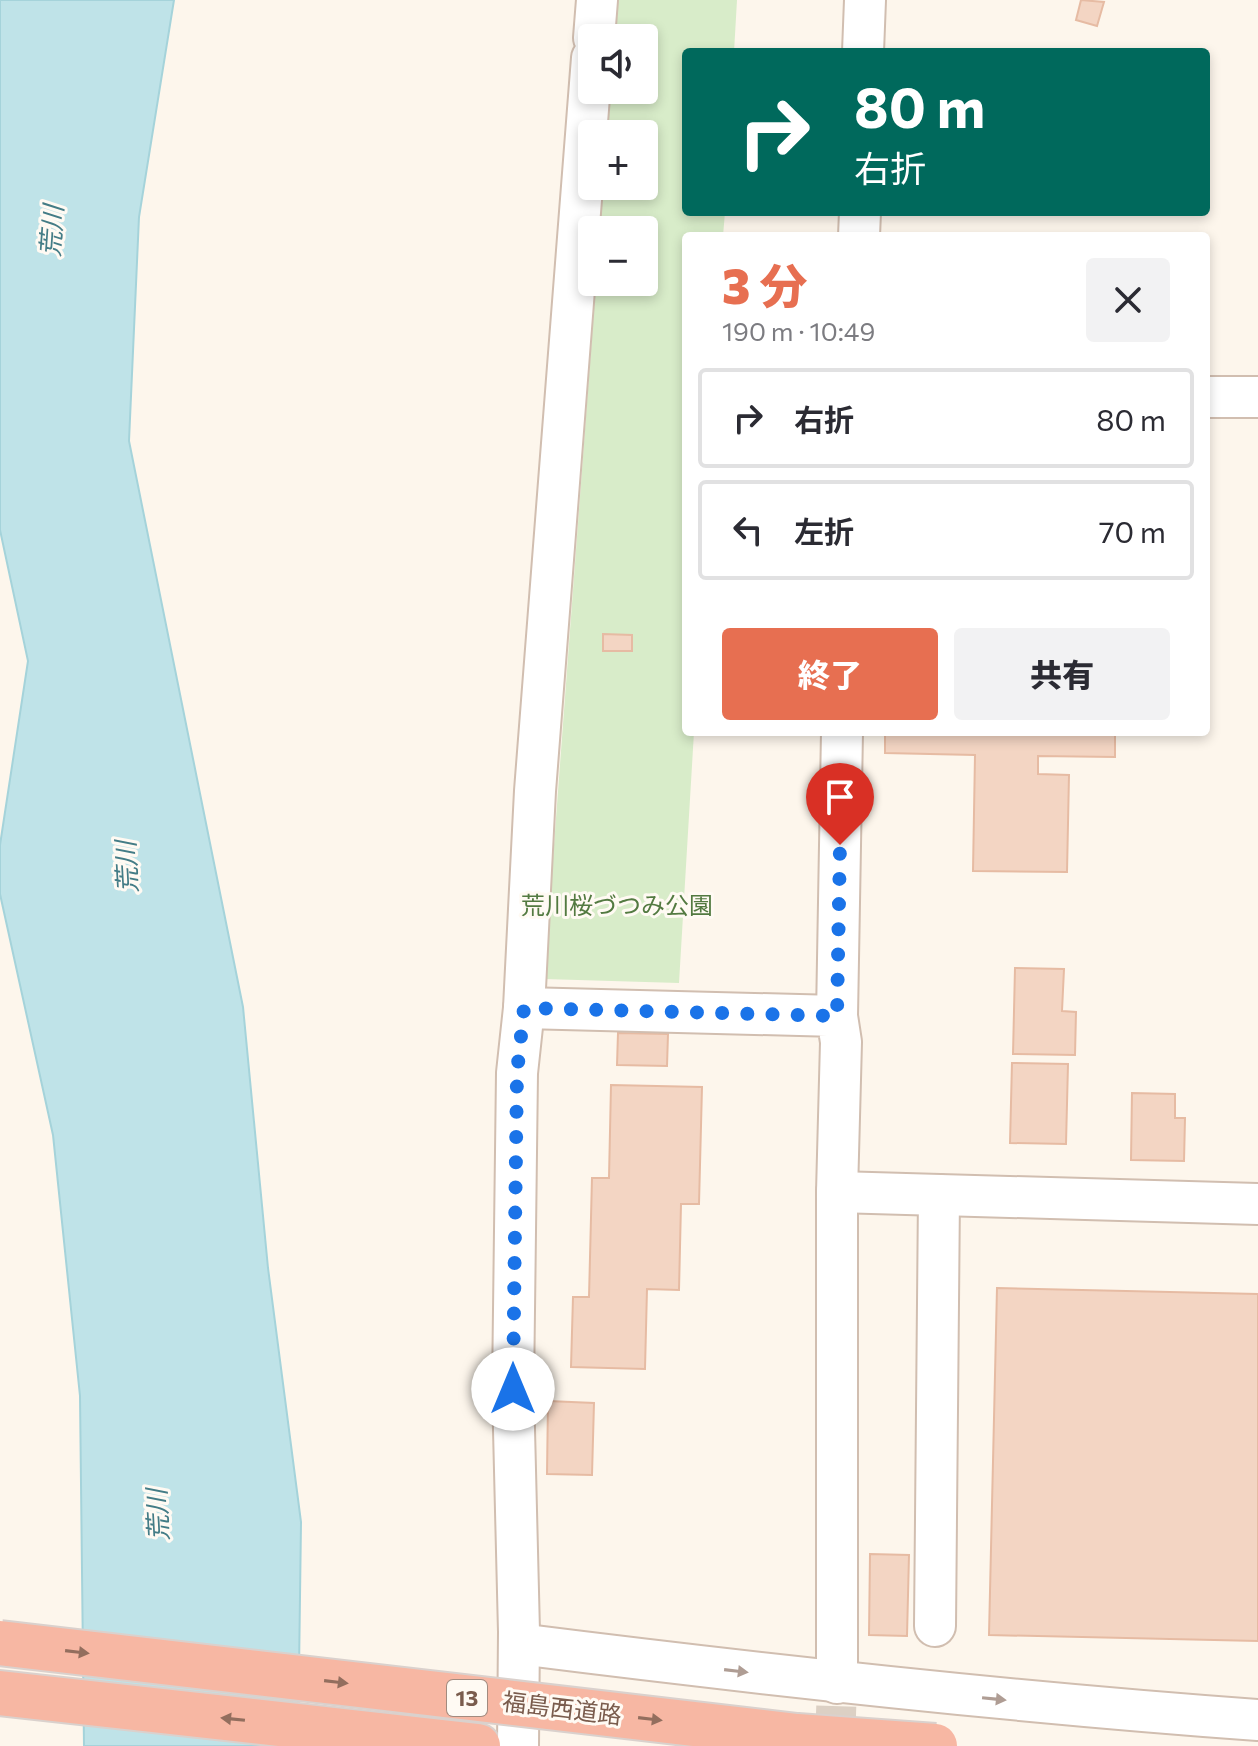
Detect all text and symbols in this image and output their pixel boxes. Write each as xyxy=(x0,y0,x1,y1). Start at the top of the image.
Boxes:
map controls xyxy=(578,24,658,296)
button: sound xyxy=(578,24,658,104)
text: 80 m xyxy=(854,71,985,140)
icon: right xyxy=(722,80,826,184)
button: + xyxy=(578,120,658,200)
text: 右折 xyxy=(854,145,926,189)
water label: 荒川 xyxy=(33,201,68,258)
button: − xyxy=(578,216,658,296)
text: 3 分 xyxy=(722,255,807,314)
button: close xyxy=(1086,258,1170,342)
text: 190 m · 10:49 xyxy=(722,315,875,346)
icon: right xyxy=(726,396,770,440)
text: 右折 xyxy=(794,400,854,437)
text: 80 m xyxy=(1096,400,1166,437)
icon: left xyxy=(726,508,770,552)
text: 左折 xyxy=(794,512,854,549)
text: 70 m xyxy=(1099,512,1166,549)
button: 終了 xyxy=(722,628,938,720)
button: 共有 xyxy=(954,628,1170,720)
pin xyxy=(806,763,874,845)
icon: arrive xyxy=(818,775,862,819)
water label: 荒川 xyxy=(109,837,142,894)
park label: 荒川桜づつみ公園 xyxy=(521,890,713,919)
position arrow xyxy=(471,1347,555,1431)
water label: 荒川 xyxy=(140,1485,173,1542)
one-way arrow xyxy=(65,1646,90,1659)
one-way arrow xyxy=(723,1665,748,1678)
one-way arrow xyxy=(324,1676,349,1689)
road number: 13 xyxy=(447,1680,487,1716)
street label: 福島西道路 xyxy=(501,1686,624,1729)
one-way arrow xyxy=(982,1692,1007,1705)
one-way arrow xyxy=(220,1712,245,1725)
one-way arrow xyxy=(637,1713,662,1726)

